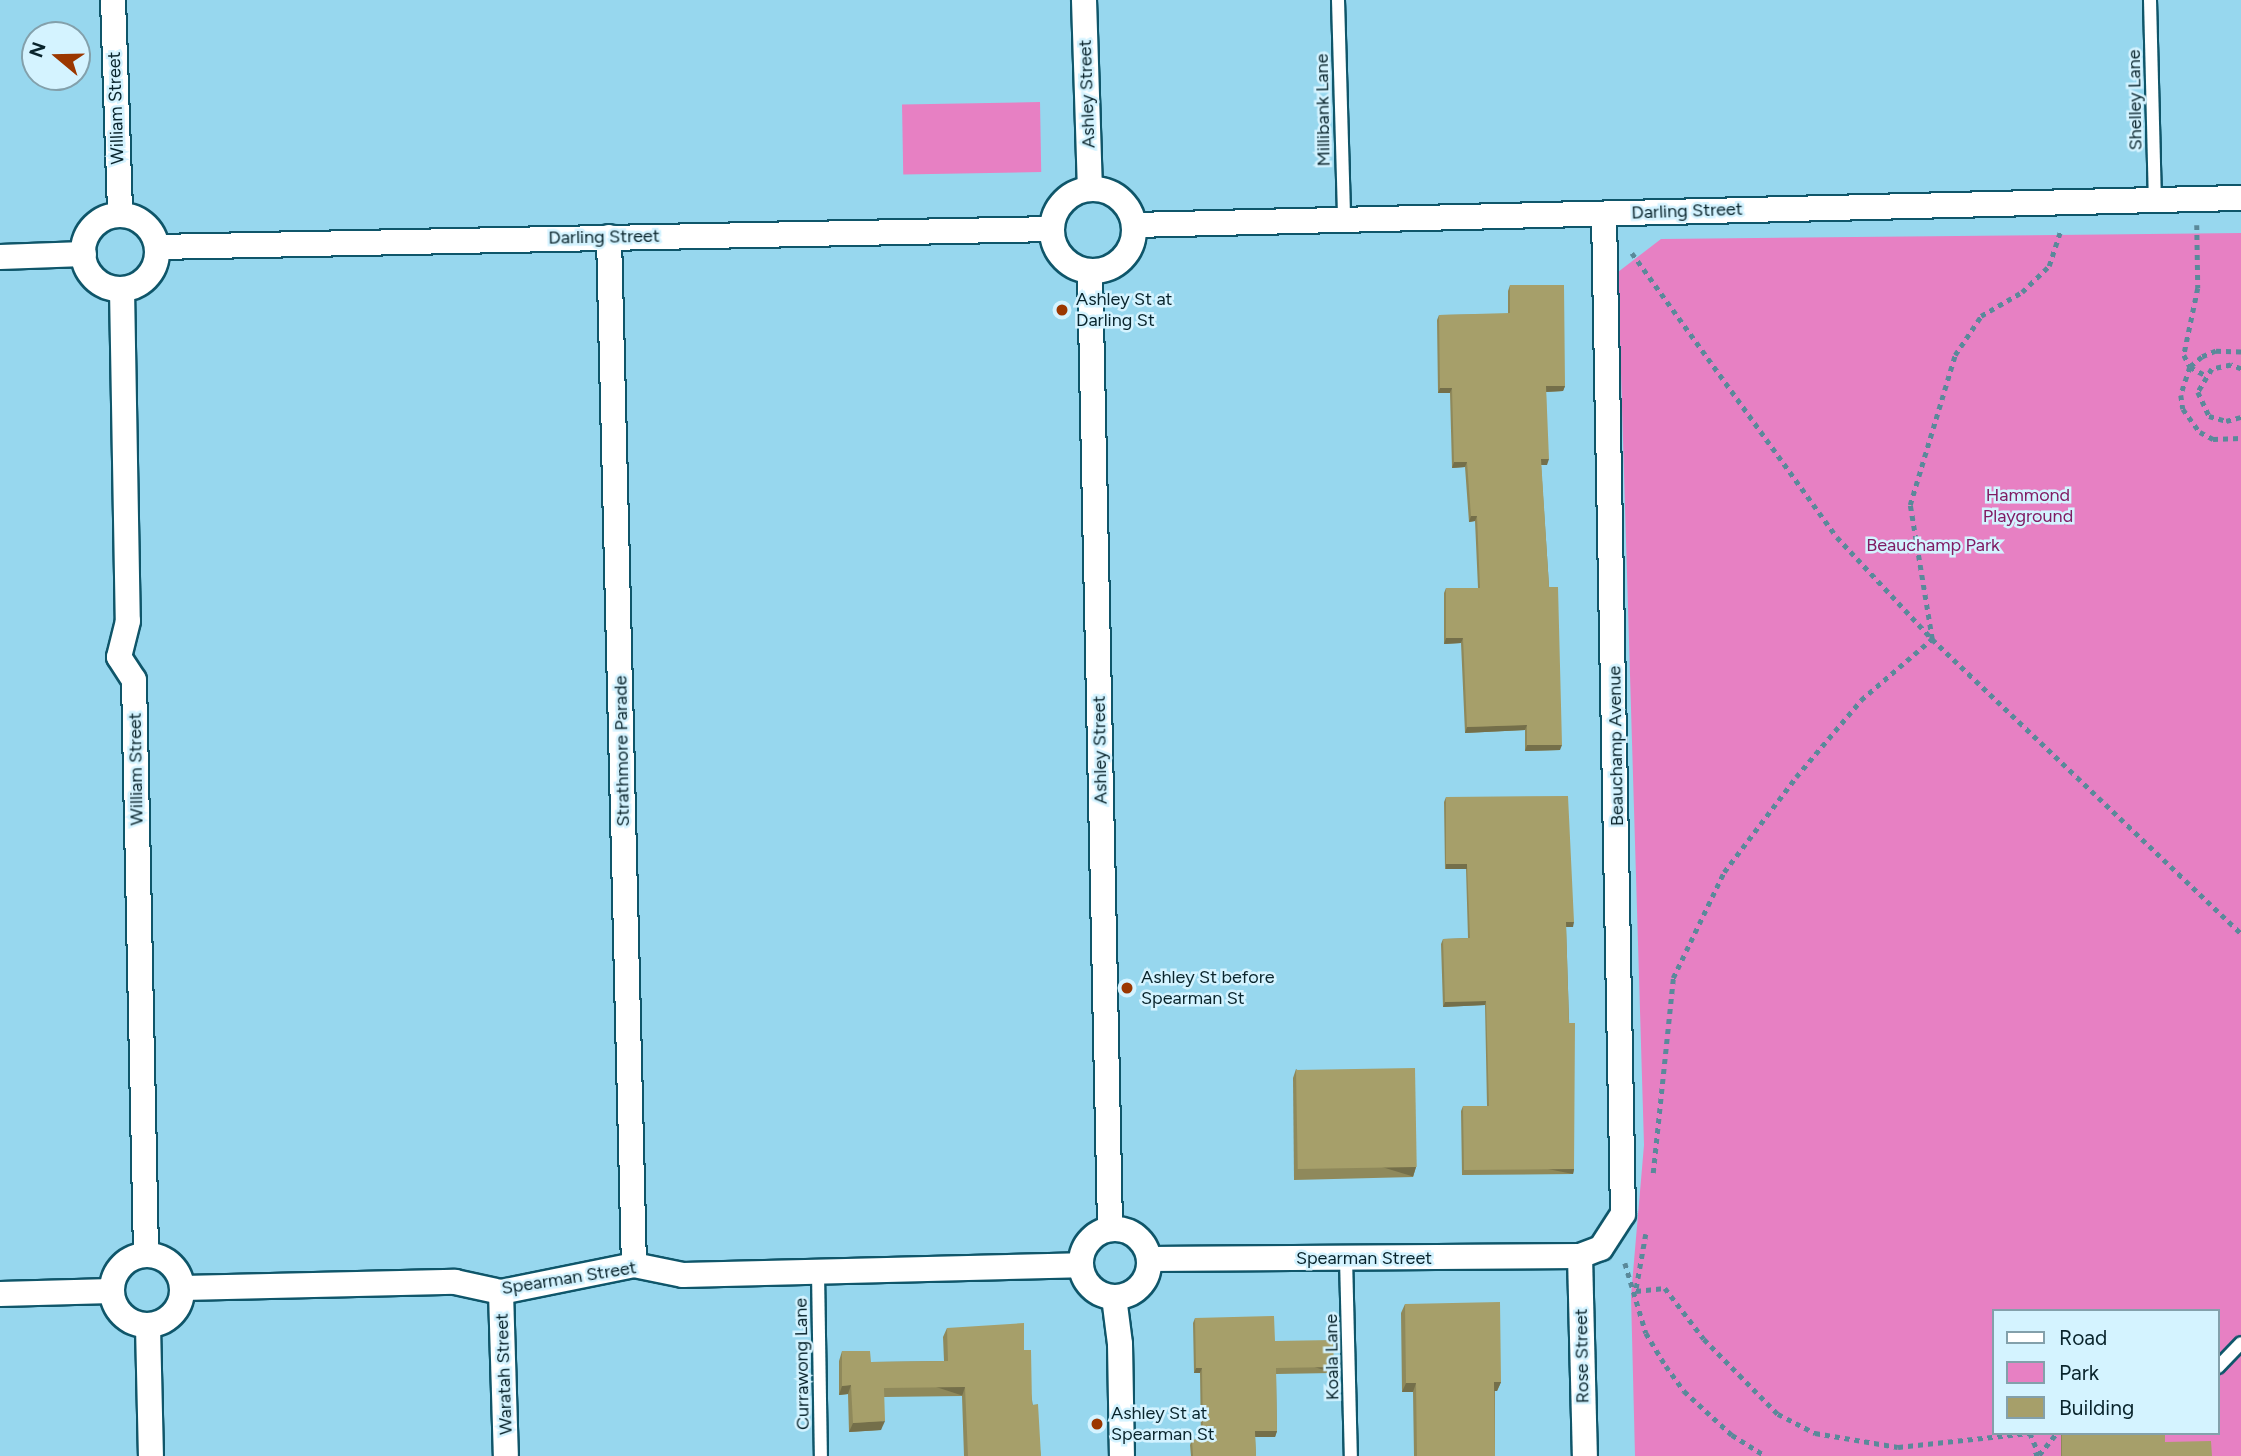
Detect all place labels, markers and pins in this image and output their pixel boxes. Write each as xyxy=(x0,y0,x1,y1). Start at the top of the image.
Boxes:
place label: Ashley St at Darling St xyxy=(1076,289,1172,332)
marker: Ashley St at Darling St xyxy=(1054,302,1070,318)
place label: Ashley St before Spearman St xyxy=(1141,967,1275,1010)
marker: Ashley St before Spearman St xyxy=(1119,980,1135,996)
place label: Ashley St at Spearman St xyxy=(1111,1403,1215,1446)
marker: Ashley St at Spearman St xyxy=(1089,1416,1105,1432)

